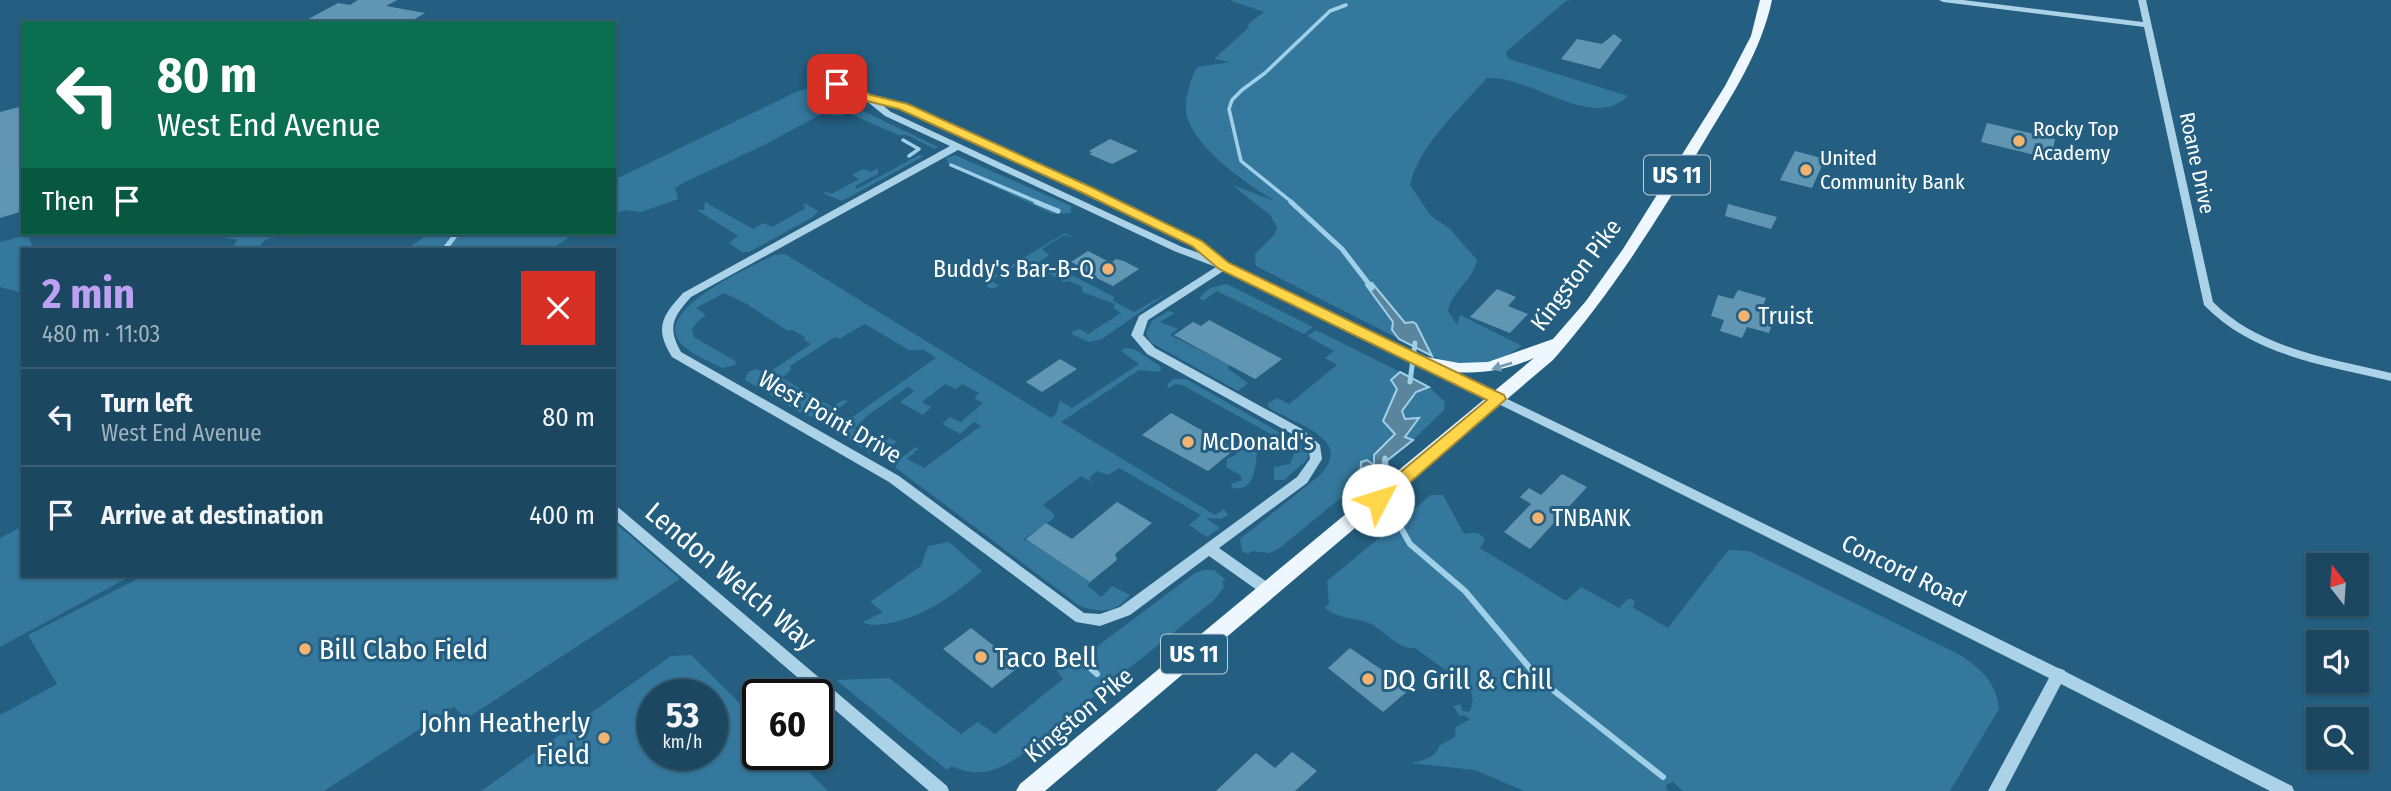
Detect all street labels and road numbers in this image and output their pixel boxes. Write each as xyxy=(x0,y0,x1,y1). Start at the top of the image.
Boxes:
street label: Roane Drive xyxy=(2174,110,2220,216)
road number: US 11 xyxy=(1644,156,1710,194)
street label: Kingston Pike xyxy=(1525,214,1627,336)
street label: West Point Drive xyxy=(753,365,907,469)
street label: Lendon Welch Way xyxy=(639,495,823,658)
street label: Concord Road xyxy=(1837,529,1971,613)
road number: US 11 xyxy=(1161,634,1227,674)
street label: Kingston Pike xyxy=(1019,662,1139,768)

